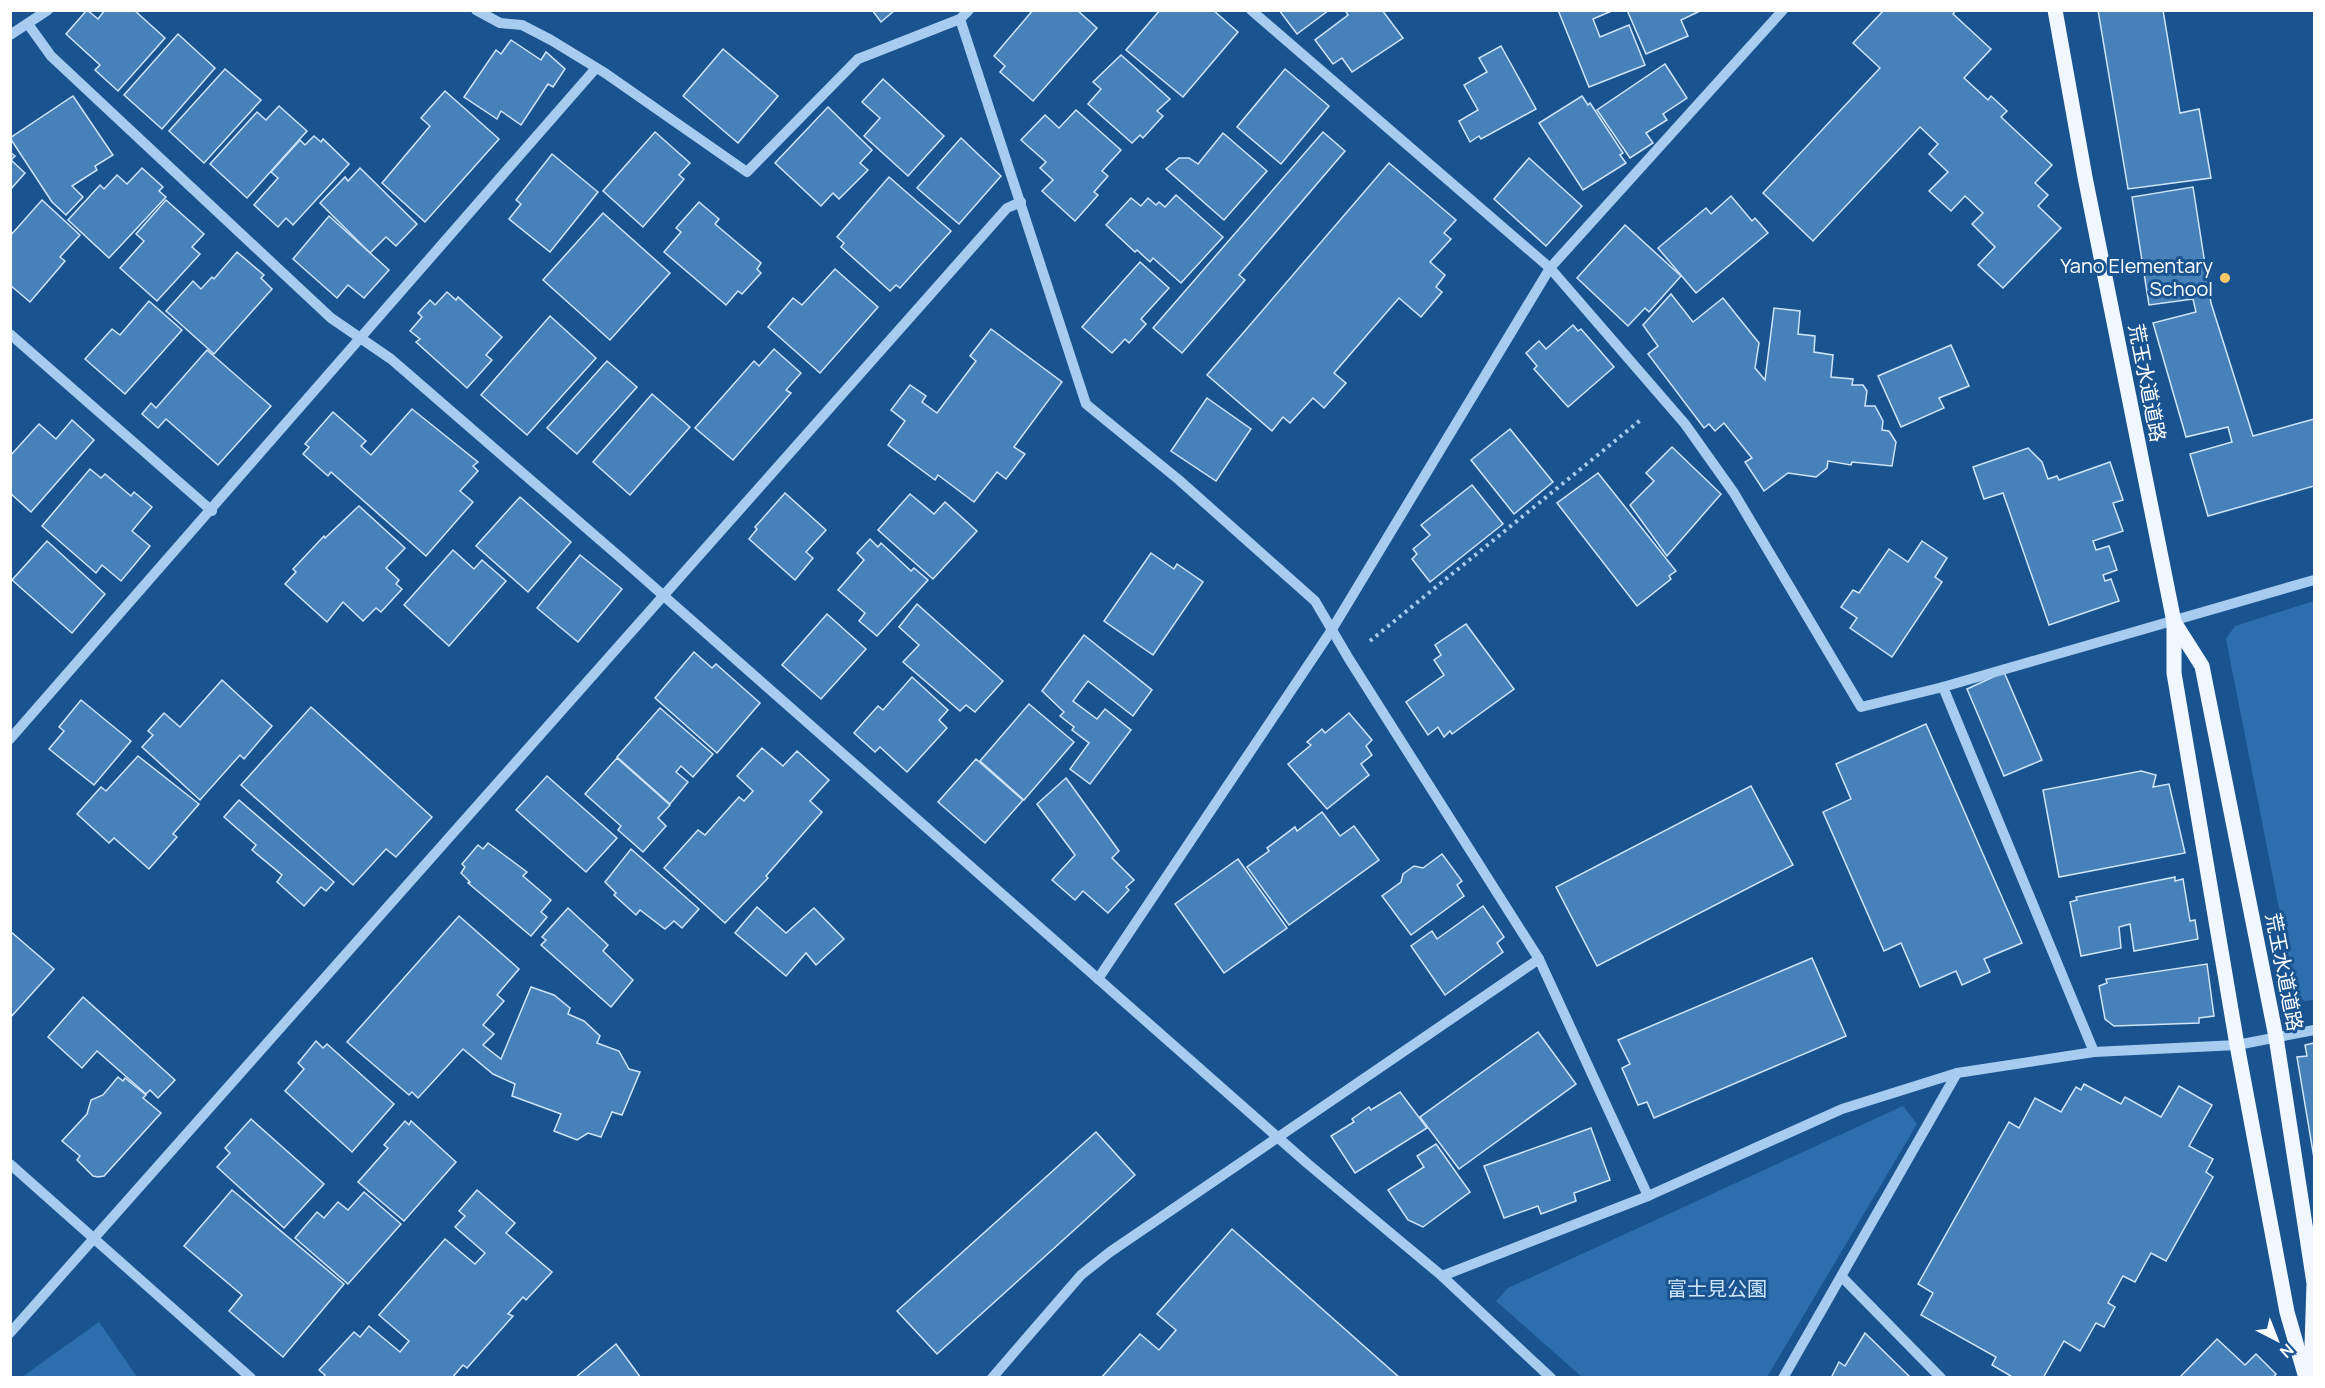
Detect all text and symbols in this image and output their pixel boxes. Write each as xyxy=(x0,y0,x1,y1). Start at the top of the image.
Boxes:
place label: Yano Elementary School xyxy=(2060,252,2213,302)
marker: Yano Elementary School xyxy=(2218,271,2232,285)
street label: 荒玉水道道路 xyxy=(2123,321,2172,444)
street label: 荒玉水道道路 xyxy=(2260,910,2309,1033)
park label: 富士見公園 xyxy=(1667,1275,1767,1302)
north arrow xyxy=(2247,1310,2307,1370)
text: N xyxy=(2275,1339,2299,1363)

